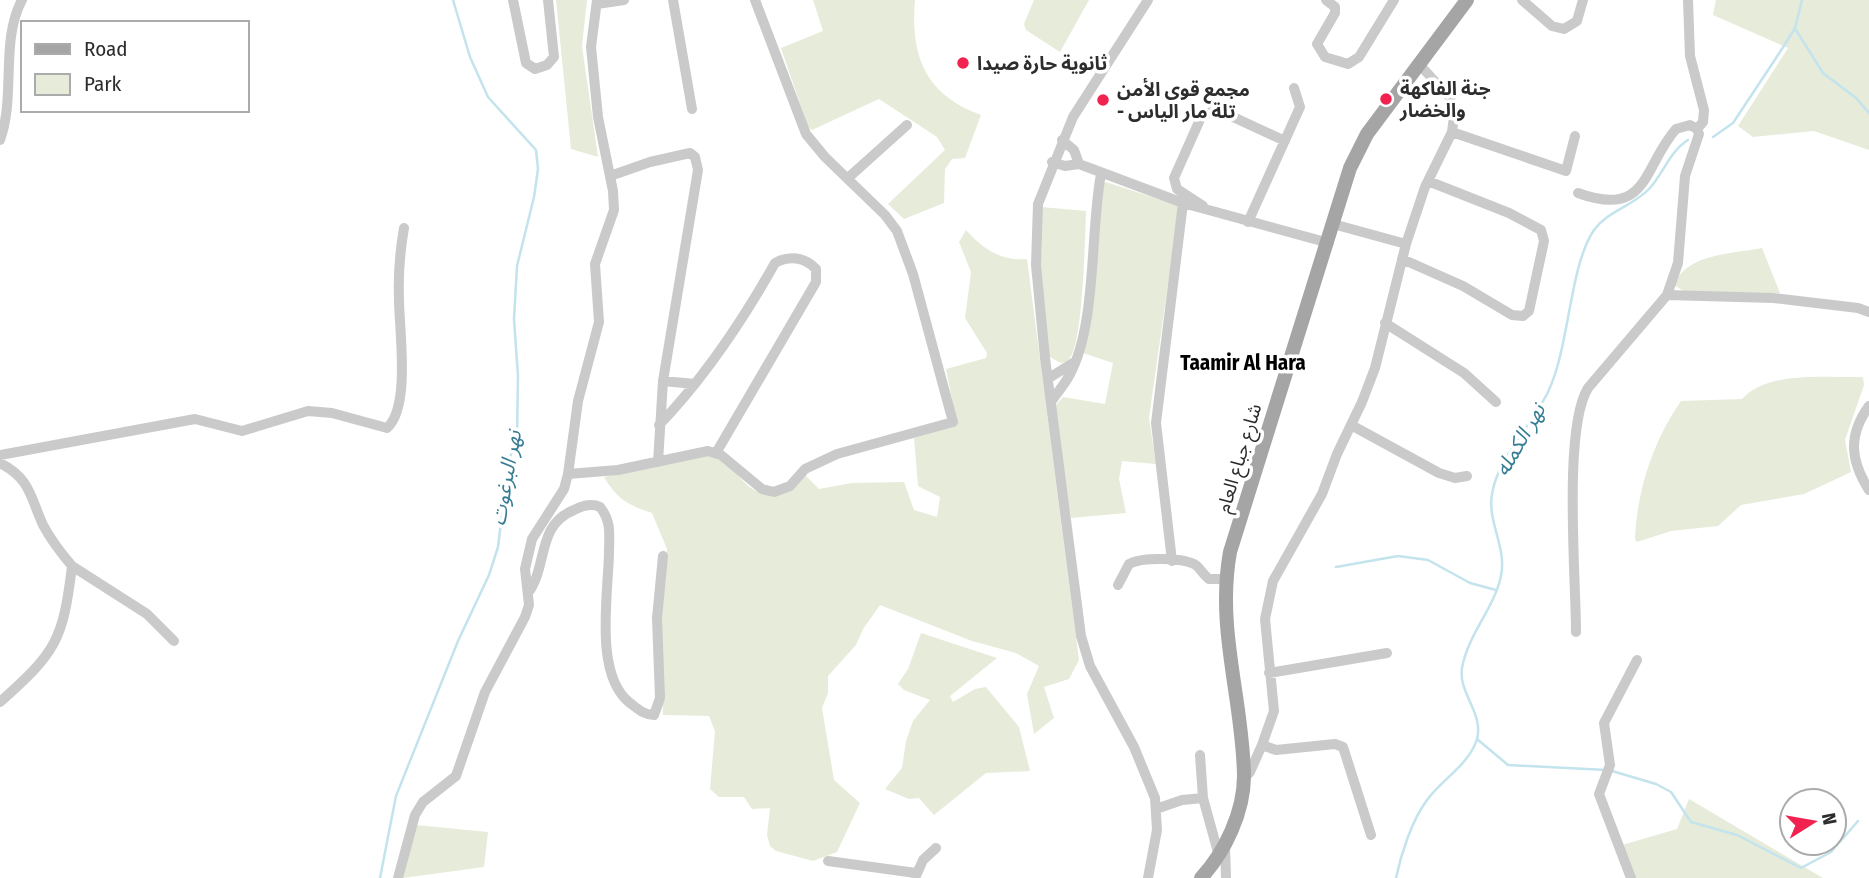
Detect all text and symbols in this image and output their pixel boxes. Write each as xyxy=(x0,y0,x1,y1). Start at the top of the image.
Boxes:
legend xyxy=(21,21,248,112)
text: Road xyxy=(84,36,128,62)
place label: ثانوية حارة صيدا xyxy=(977,52,1107,75)
marker: ثانوية حارة صيدا xyxy=(955,55,971,71)
text: Park xyxy=(84,71,122,97)
place label: مجمع قوى الأمن - تلة مار الياس xyxy=(1117,77,1250,123)
place label: جنة الفاكهة والخضار xyxy=(1399,77,1491,122)
marker: جنة الفاكهة والخضار xyxy=(1378,91,1394,107)
marker: مجمع قوى الأمن - تلة مار الياس xyxy=(1095,92,1111,108)
district label: Taamir Al Hara xyxy=(1180,350,1306,376)
water label: نهر الكمله xyxy=(1489,398,1552,481)
street label: شارع جباع العام xyxy=(1211,401,1269,516)
water label: نهر البرغوت xyxy=(485,427,527,528)
north arrow xyxy=(1778,787,1848,857)
text: N xyxy=(1817,811,1842,827)

